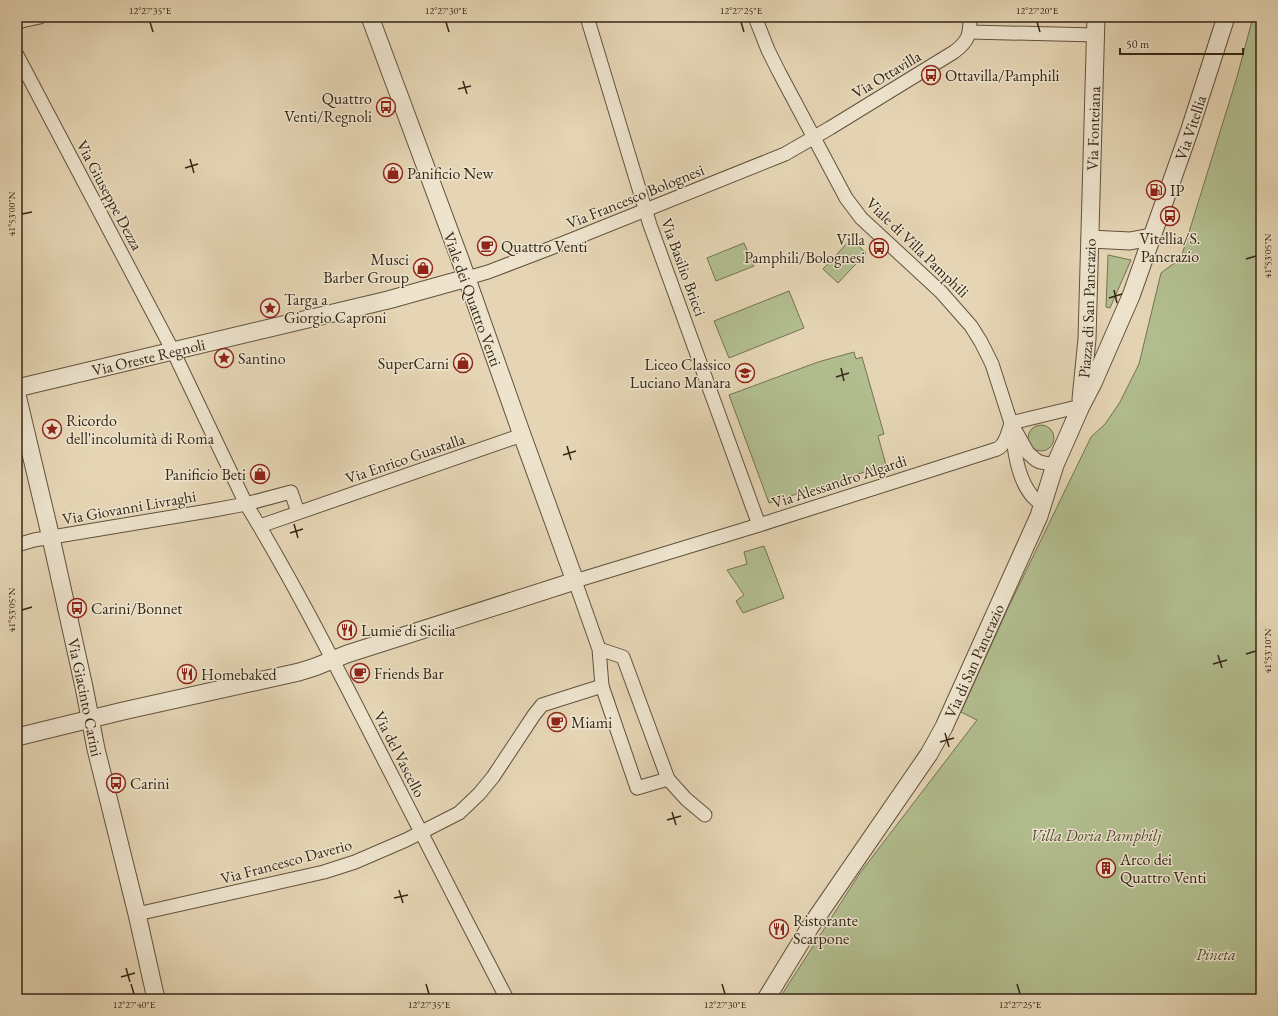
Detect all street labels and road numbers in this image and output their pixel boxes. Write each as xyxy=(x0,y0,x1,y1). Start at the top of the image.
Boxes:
street label: Via Ottavilla xyxy=(848,45,925,103)
street label: Via Fonteiana xyxy=(1082,85,1105,171)
street label: Via Vitellia xyxy=(1170,92,1211,163)
street label: Via Giuseppe Dezza xyxy=(72,136,148,255)
street label: Via Francesco Bolognesi xyxy=(563,159,707,234)
street label: Viale di Villa Pamphili xyxy=(862,193,974,302)
street label: Via Basilio Bricci xyxy=(656,215,711,319)
street label: Viale dei Quattro Venti xyxy=(438,229,507,369)
street label: Piazza di San Pancrazio xyxy=(1073,238,1101,379)
street label: Via Oreste Regnoli xyxy=(90,334,207,381)
street label: Via Enrico Guastalla xyxy=(343,428,468,489)
street label: Via Alessandro Algardi xyxy=(769,450,909,513)
street label: Via Giovanni Livraghi xyxy=(61,485,198,530)
street label: Via di San Pancrazio xyxy=(939,600,1009,721)
street label: Via Giacinto Carini xyxy=(62,636,108,759)
street label: Via del Vascello xyxy=(369,708,430,801)
street label: Via Francesco Daverio xyxy=(218,834,354,889)

